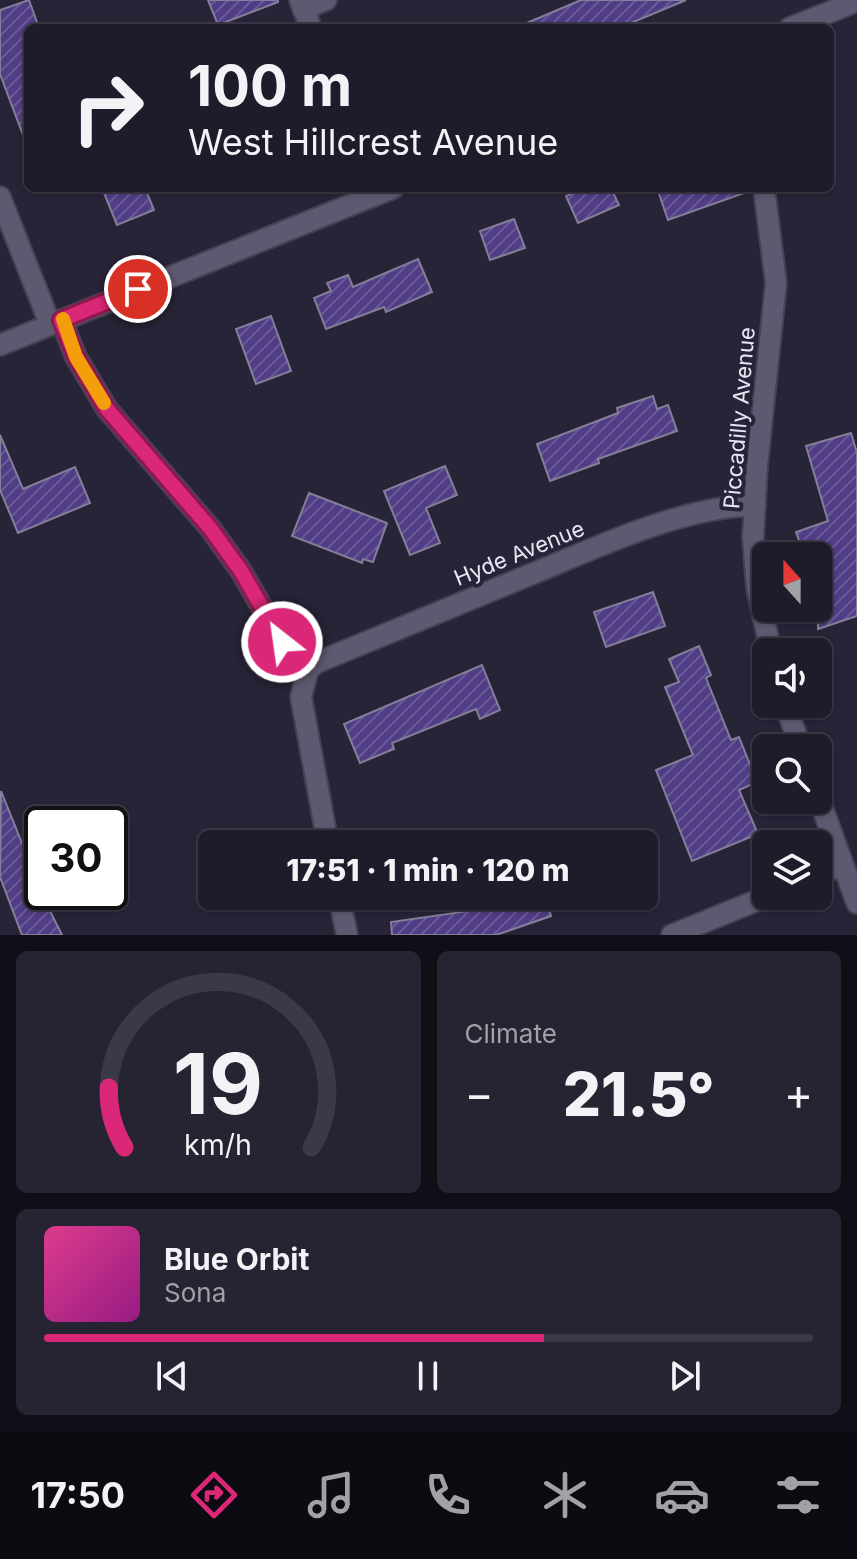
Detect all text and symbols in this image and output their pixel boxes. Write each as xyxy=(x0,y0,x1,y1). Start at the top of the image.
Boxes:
text: 100 m xyxy=(188,52,352,120)
icon: right xyxy=(56,56,160,160)
text: West Hillcrest Avenue xyxy=(188,120,558,164)
pin xyxy=(104,255,172,323)
icon: arrive xyxy=(116,267,160,311)
street label: Piccadilly Avenue xyxy=(718,326,760,510)
street label: Hyde Avenue xyxy=(450,515,588,591)
north arrow xyxy=(752,542,832,622)
map controls xyxy=(752,542,832,910)
position arrow xyxy=(240,600,324,684)
button: sound xyxy=(752,638,832,718)
button: search xyxy=(752,734,832,814)
speed limit sign: 30 xyxy=(24,806,128,910)
button: layers xyxy=(752,830,832,910)
text: 17:51 · 1 min · 120 m xyxy=(286,852,570,888)
text: Climate xyxy=(465,1018,557,1049)
text: 19 xyxy=(173,1033,263,1134)
text: 21.5° xyxy=(563,1058,715,1130)
text: − xyxy=(465,1067,494,1121)
text: + xyxy=(784,1067,813,1121)
text: km/h xyxy=(184,1127,252,1162)
text: Blue Orbit xyxy=(164,1241,309,1277)
text: Sona xyxy=(164,1277,226,1308)
icon: previous xyxy=(150,1354,194,1398)
icon: pause xyxy=(406,1354,450,1398)
icon: next xyxy=(663,1354,707,1398)
icon: directions xyxy=(186,1467,242,1523)
icon: music xyxy=(303,1467,359,1523)
icon: phone xyxy=(420,1467,476,1523)
icon: climate xyxy=(537,1467,593,1523)
icon: car xyxy=(654,1467,710,1523)
icon: filters xyxy=(770,1467,826,1523)
text: 17:50 xyxy=(30,1473,125,1517)

